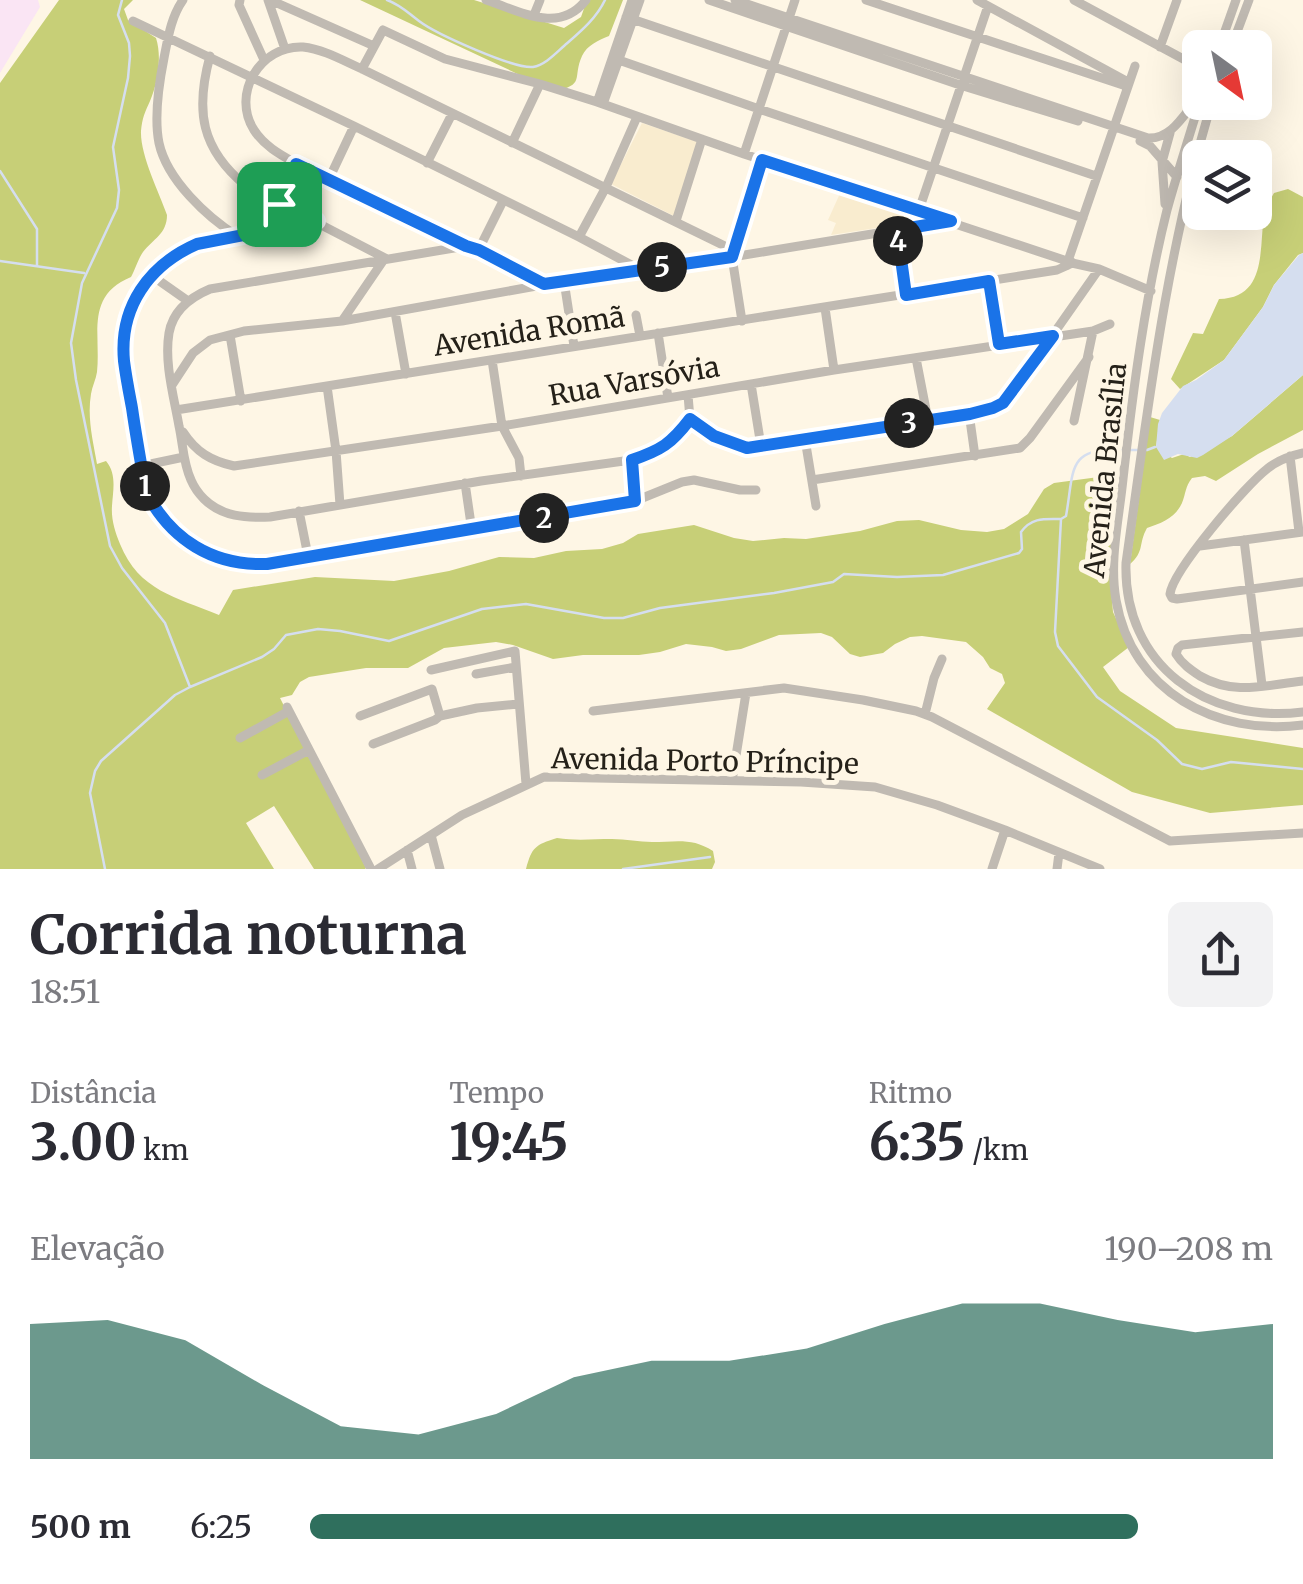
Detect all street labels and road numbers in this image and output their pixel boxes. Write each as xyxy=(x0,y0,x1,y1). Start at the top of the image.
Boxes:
street label: Avenida Romã xyxy=(430,298,627,364)
street label: Rua Varsóvia xyxy=(546,348,722,414)
street label: Avenida Brasília xyxy=(1076,361,1134,580)
street label: Avenida Porto Príncipe xyxy=(550,740,859,782)

